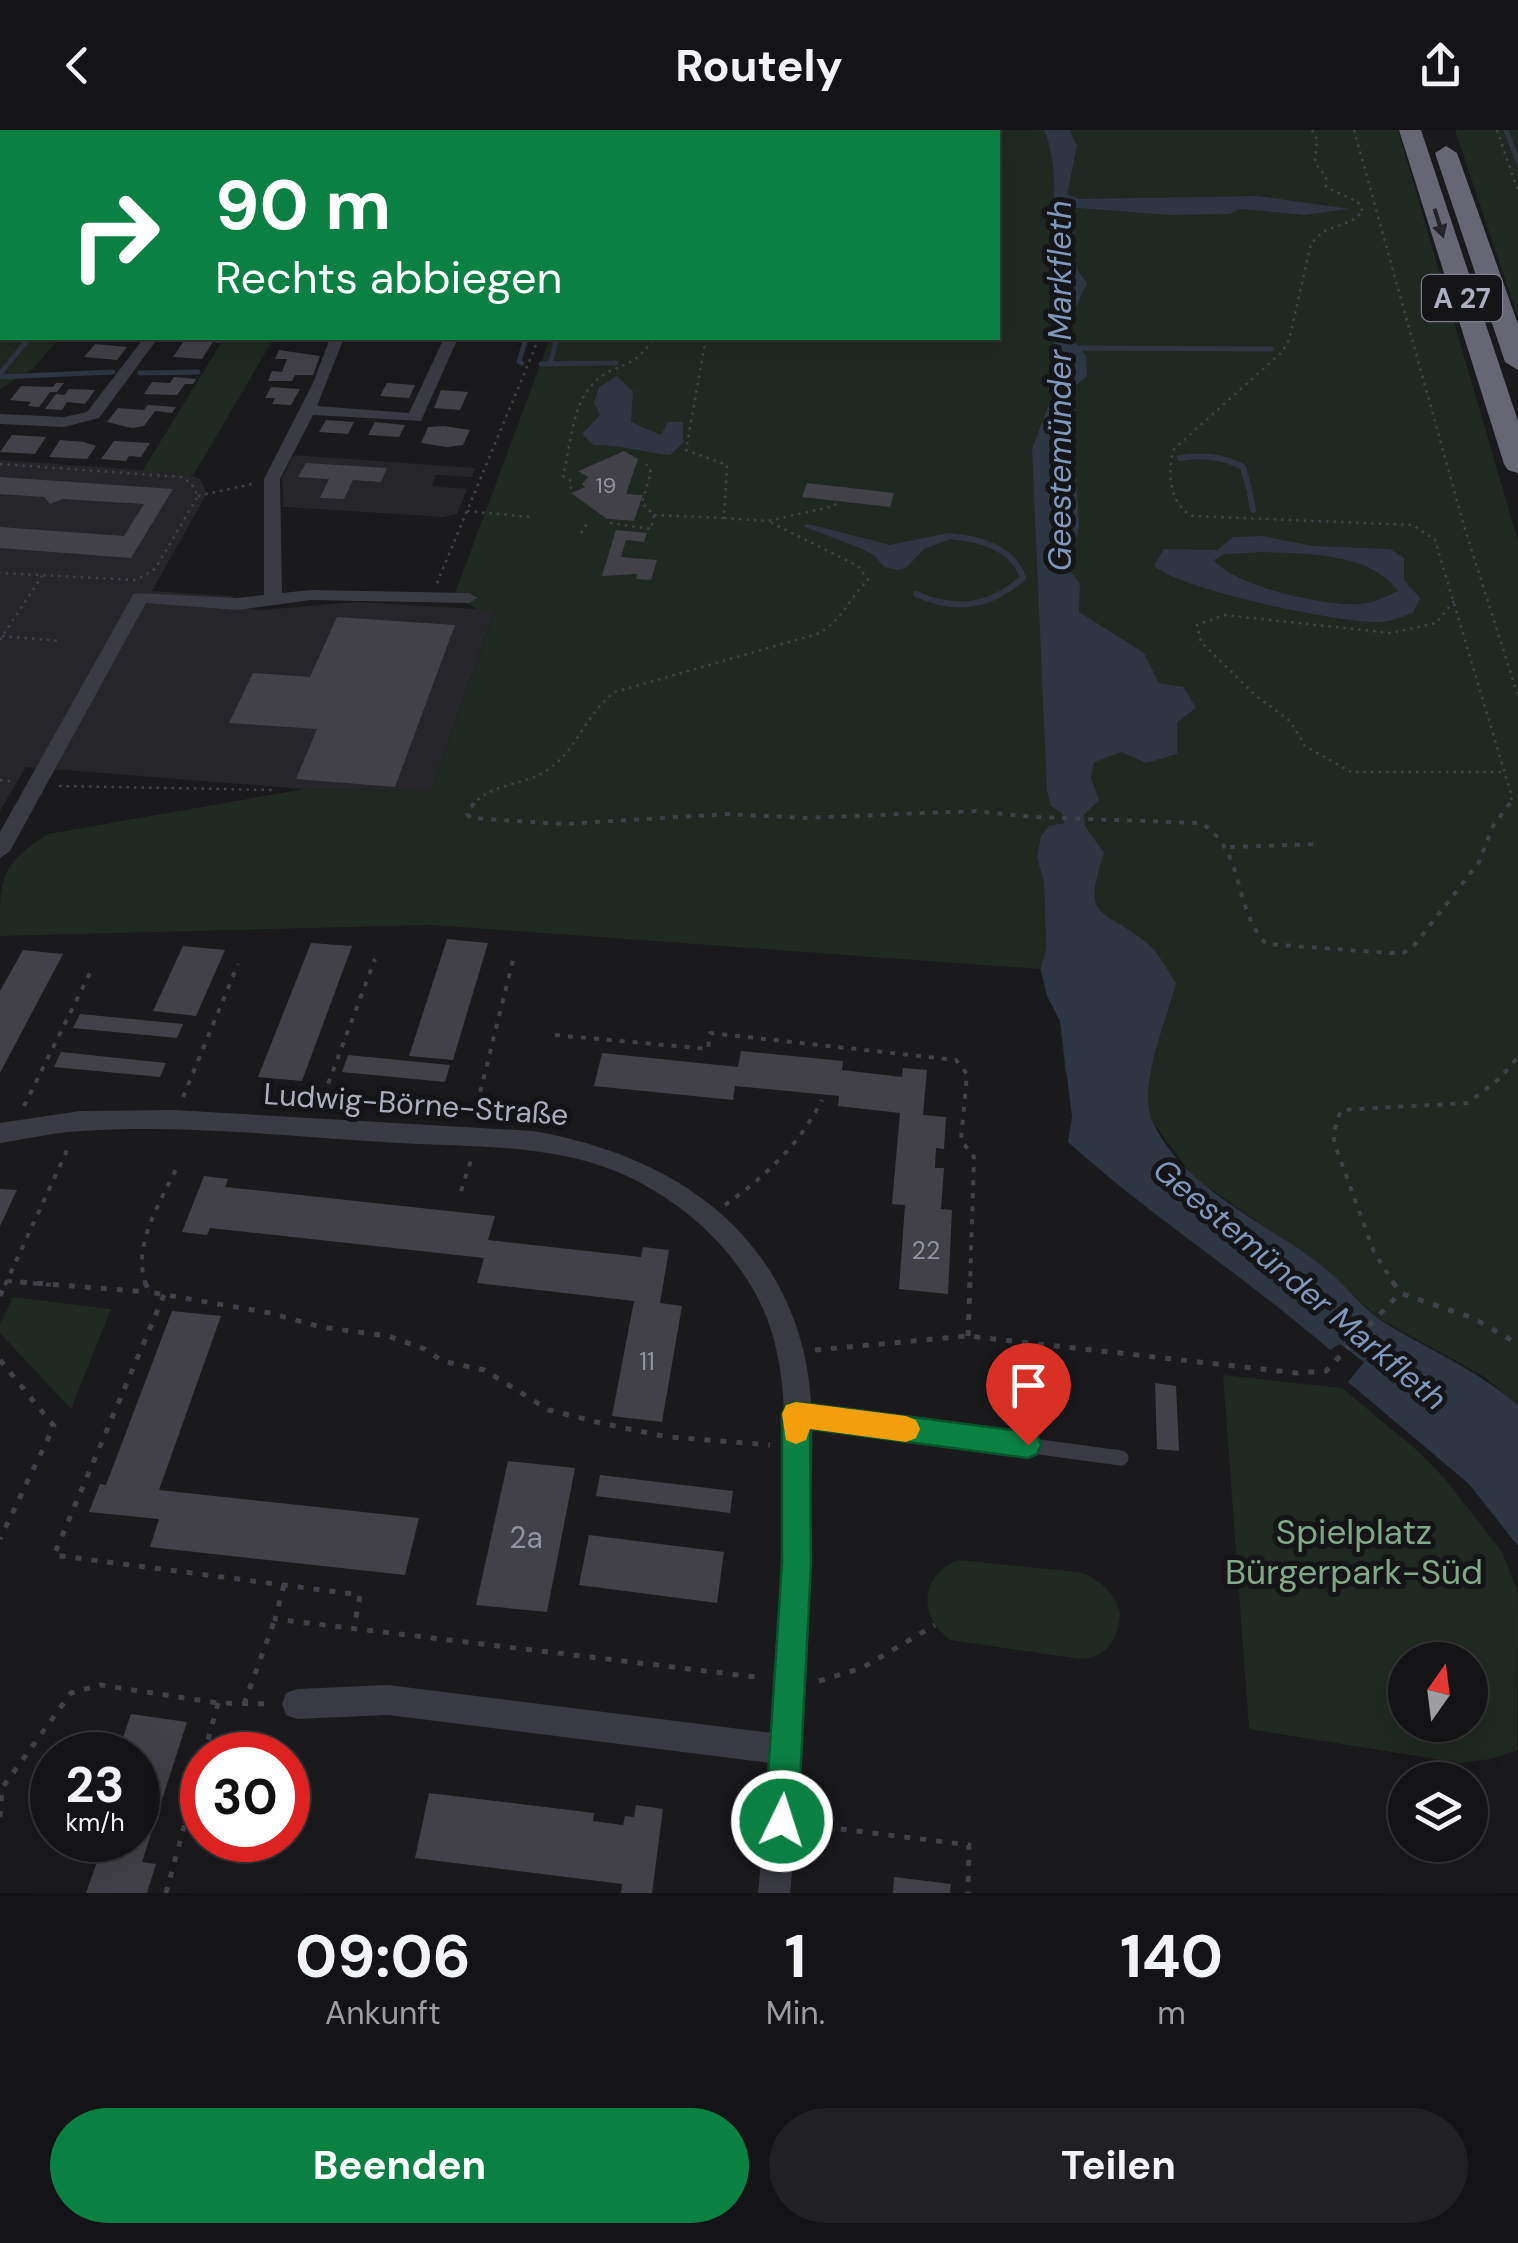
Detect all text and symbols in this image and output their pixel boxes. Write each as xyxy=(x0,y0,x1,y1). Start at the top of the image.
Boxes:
text: Routely xyxy=(675,36,843,95)
icon: back xyxy=(50,38,105,93)
icon: share xyxy=(1413,38,1468,93)
text: 90 m xyxy=(215,160,391,251)
icon: right xyxy=(50,170,180,300)
water label: Geestemünder Markfleth xyxy=(1039,201,1081,571)
one-way arrow xyxy=(1432,209,1447,239)
text: Rechts abbiegen xyxy=(215,248,562,307)
road number: A 27 xyxy=(1422,275,1502,321)
house number: 19 xyxy=(596,471,616,500)
street label: Ludwig-Börne-Straße xyxy=(262,1074,570,1134)
water label: Geestemünder Markfleth xyxy=(1145,1149,1455,1419)
house number: 22 xyxy=(912,1234,940,1267)
pin xyxy=(986,1343,1071,1446)
house number: 11 xyxy=(639,1345,655,1378)
icon: arrive xyxy=(1001,1358,1056,1413)
park label: Spielplatz Bürgerpark-Süd xyxy=(1225,1509,1483,1595)
house number: 2a xyxy=(509,1518,543,1557)
north arrow xyxy=(1388,1642,1488,1742)
map controls xyxy=(1388,1642,1488,1862)
speed limit sign: 30 xyxy=(180,1732,310,1862)
text: 23 xyxy=(66,1752,125,1818)
button: layers xyxy=(1388,1762,1488,1862)
position arrow xyxy=(730,1769,834,1873)
text: km/h xyxy=(65,1806,125,1839)
text: 09:06 xyxy=(295,1917,471,1996)
text: 1 xyxy=(784,1917,806,1996)
text: 140 xyxy=(1120,1917,1223,1996)
text: Ankunft xyxy=(325,1992,441,2034)
text: Min. xyxy=(766,1992,825,2034)
text: m xyxy=(1157,1992,1186,2034)
button: Beenden xyxy=(50,2108,749,2223)
button: Teilen xyxy=(769,2108,1468,2223)

